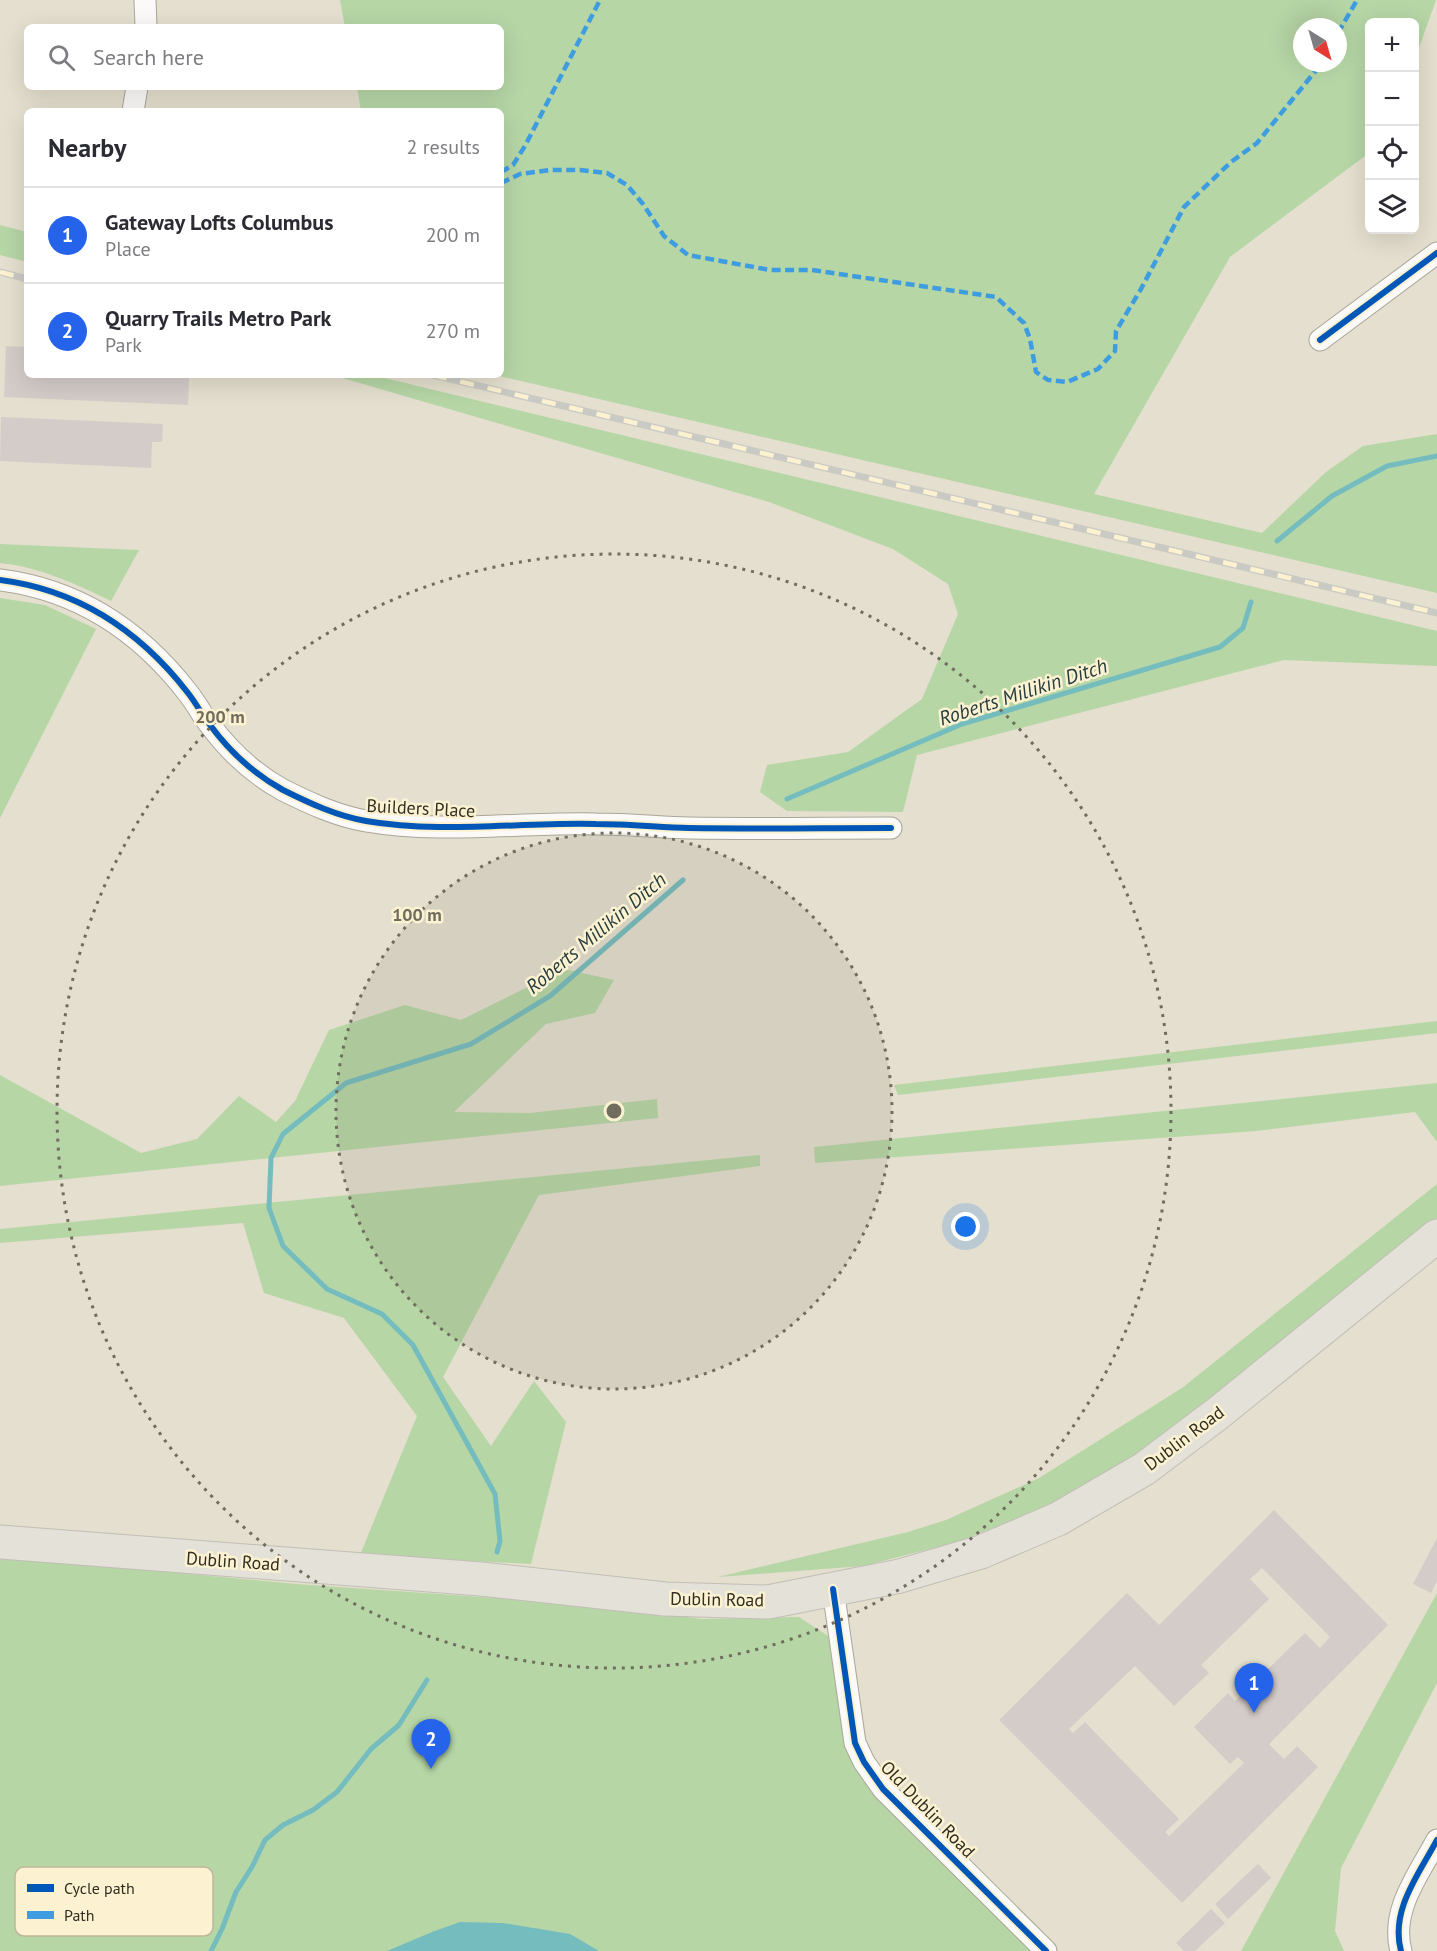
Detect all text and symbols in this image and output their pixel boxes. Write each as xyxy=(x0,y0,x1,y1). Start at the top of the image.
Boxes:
north arrow xyxy=(1293,18,1347,72)
map controls xyxy=(1365,18,1419,234)
button: + xyxy=(1365,18,1419,72)
search box xyxy=(24,24,504,90)
icon: search xyxy=(45,41,78,74)
text: Search here xyxy=(93,43,204,71)
button: − xyxy=(1365,72,1419,126)
button: locate xyxy=(1365,126,1419,180)
text: Nearby xyxy=(48,131,126,164)
text: 2 results xyxy=(407,134,480,160)
button: layers xyxy=(1365,180,1419,234)
text: Gateway Lofts Columbus xyxy=(105,208,333,236)
text: 1 xyxy=(62,222,73,248)
text: 200 m xyxy=(426,222,480,248)
text: Place xyxy=(105,236,151,262)
text: Quarry Trails Metro Park xyxy=(105,304,331,332)
text: 2 xyxy=(62,318,73,344)
text: 270 m xyxy=(426,318,480,344)
text: Park xyxy=(105,332,142,358)
water label: Roberts Millikin Ditch xyxy=(936,653,1110,731)
text: 200 m xyxy=(195,705,245,728)
street label: Builders Place xyxy=(366,794,476,822)
water label: Roberts Millikin Ditch xyxy=(521,867,671,999)
text: 100 m xyxy=(392,903,442,926)
centre of rings xyxy=(604,1101,624,1121)
your location xyxy=(951,1212,980,1241)
street label: Dublin Road xyxy=(1140,1401,1228,1475)
street label: Dublin Road xyxy=(185,1546,281,1576)
street label: Dublin Road xyxy=(670,1587,764,1611)
pin: 1 xyxy=(1234,1664,1274,1713)
pin: 2 xyxy=(412,1720,450,1769)
street label: Old Dublin Road xyxy=(876,1756,980,1862)
legend xyxy=(15,1867,213,1936)
text: Cycle path xyxy=(64,1878,135,1898)
text: Path xyxy=(64,1905,95,1925)

